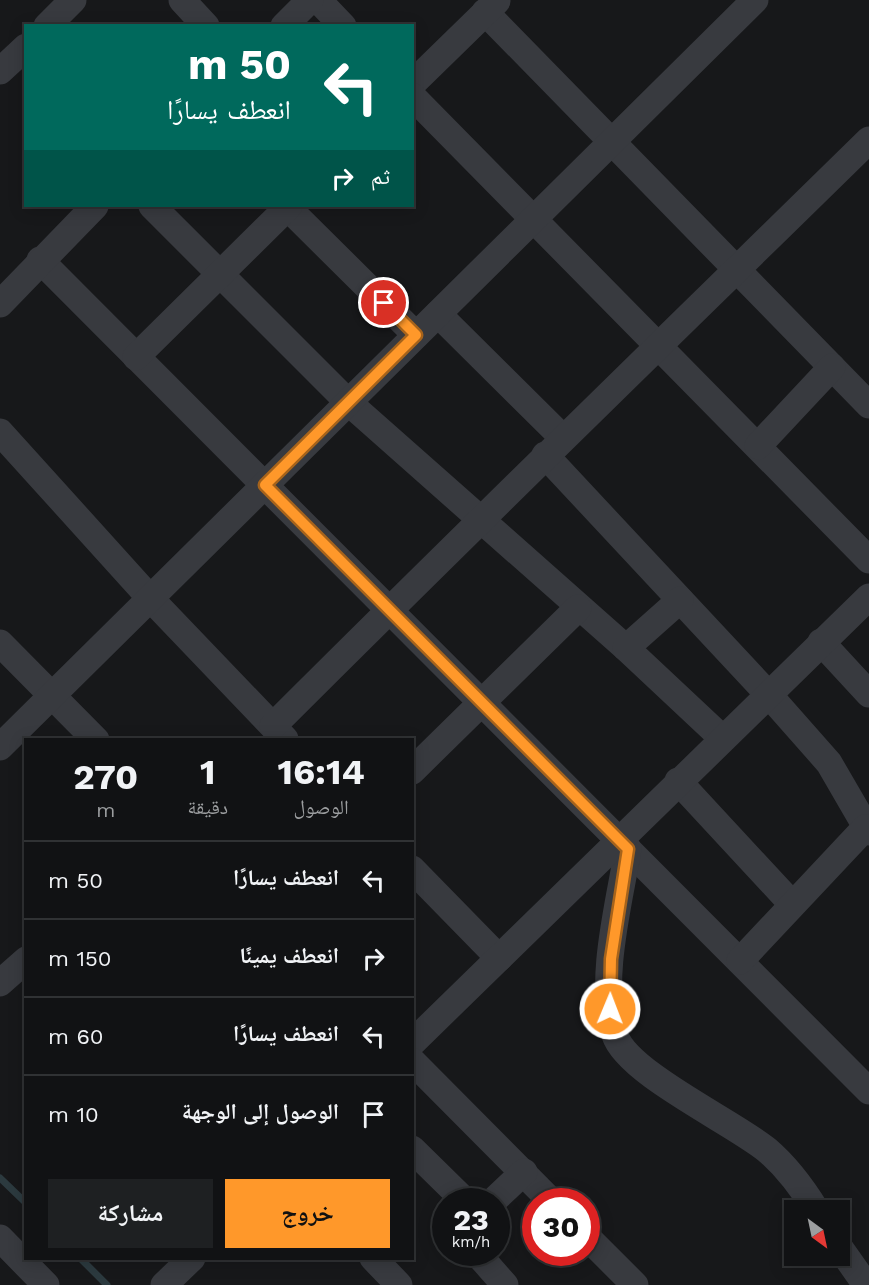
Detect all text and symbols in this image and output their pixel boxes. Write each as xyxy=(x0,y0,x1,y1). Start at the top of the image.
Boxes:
text: 50 m xyxy=(188,40,291,89)
icon: left xyxy=(312,48,390,126)
text: انعطف يسارًا xyxy=(167,94,291,126)
icon: right xyxy=(326,162,359,195)
text: ثم xyxy=(371,164,390,189)
pin xyxy=(358,277,409,328)
icon: arrive xyxy=(367,286,400,319)
text: 1 xyxy=(200,751,216,793)
text: 16:14 xyxy=(277,751,365,793)
text: 270 xyxy=(73,756,138,798)
text: دقيقة xyxy=(187,795,228,819)
text: الوصول xyxy=(293,795,349,819)
text: m xyxy=(96,798,115,822)
icon: left xyxy=(357,864,390,897)
text: انعطف يسارًا xyxy=(233,865,339,890)
text: 50 m xyxy=(48,868,103,893)
icon: right xyxy=(357,942,390,975)
text: انعطف يمينًا xyxy=(239,943,339,968)
text: 150 m xyxy=(48,946,112,971)
position arrow xyxy=(578,977,642,1041)
icon: left xyxy=(357,1020,390,1053)
text: انعطف يسارًا xyxy=(233,1021,339,1046)
text: 60 m xyxy=(48,1024,104,1049)
icon: arrive xyxy=(357,1098,390,1131)
text: الوصول إلى الوجهة xyxy=(182,1099,339,1124)
text: 10 m xyxy=(48,1102,99,1127)
button: مشاركة xyxy=(48,1179,213,1248)
button: خروج xyxy=(225,1179,390,1248)
speed limit sign: 30 xyxy=(522,1188,600,1266)
north arrow xyxy=(784,1200,850,1266)
map controls xyxy=(784,1200,850,1266)
text: 23 xyxy=(453,1202,489,1237)
text: km/h xyxy=(452,1233,490,1251)

